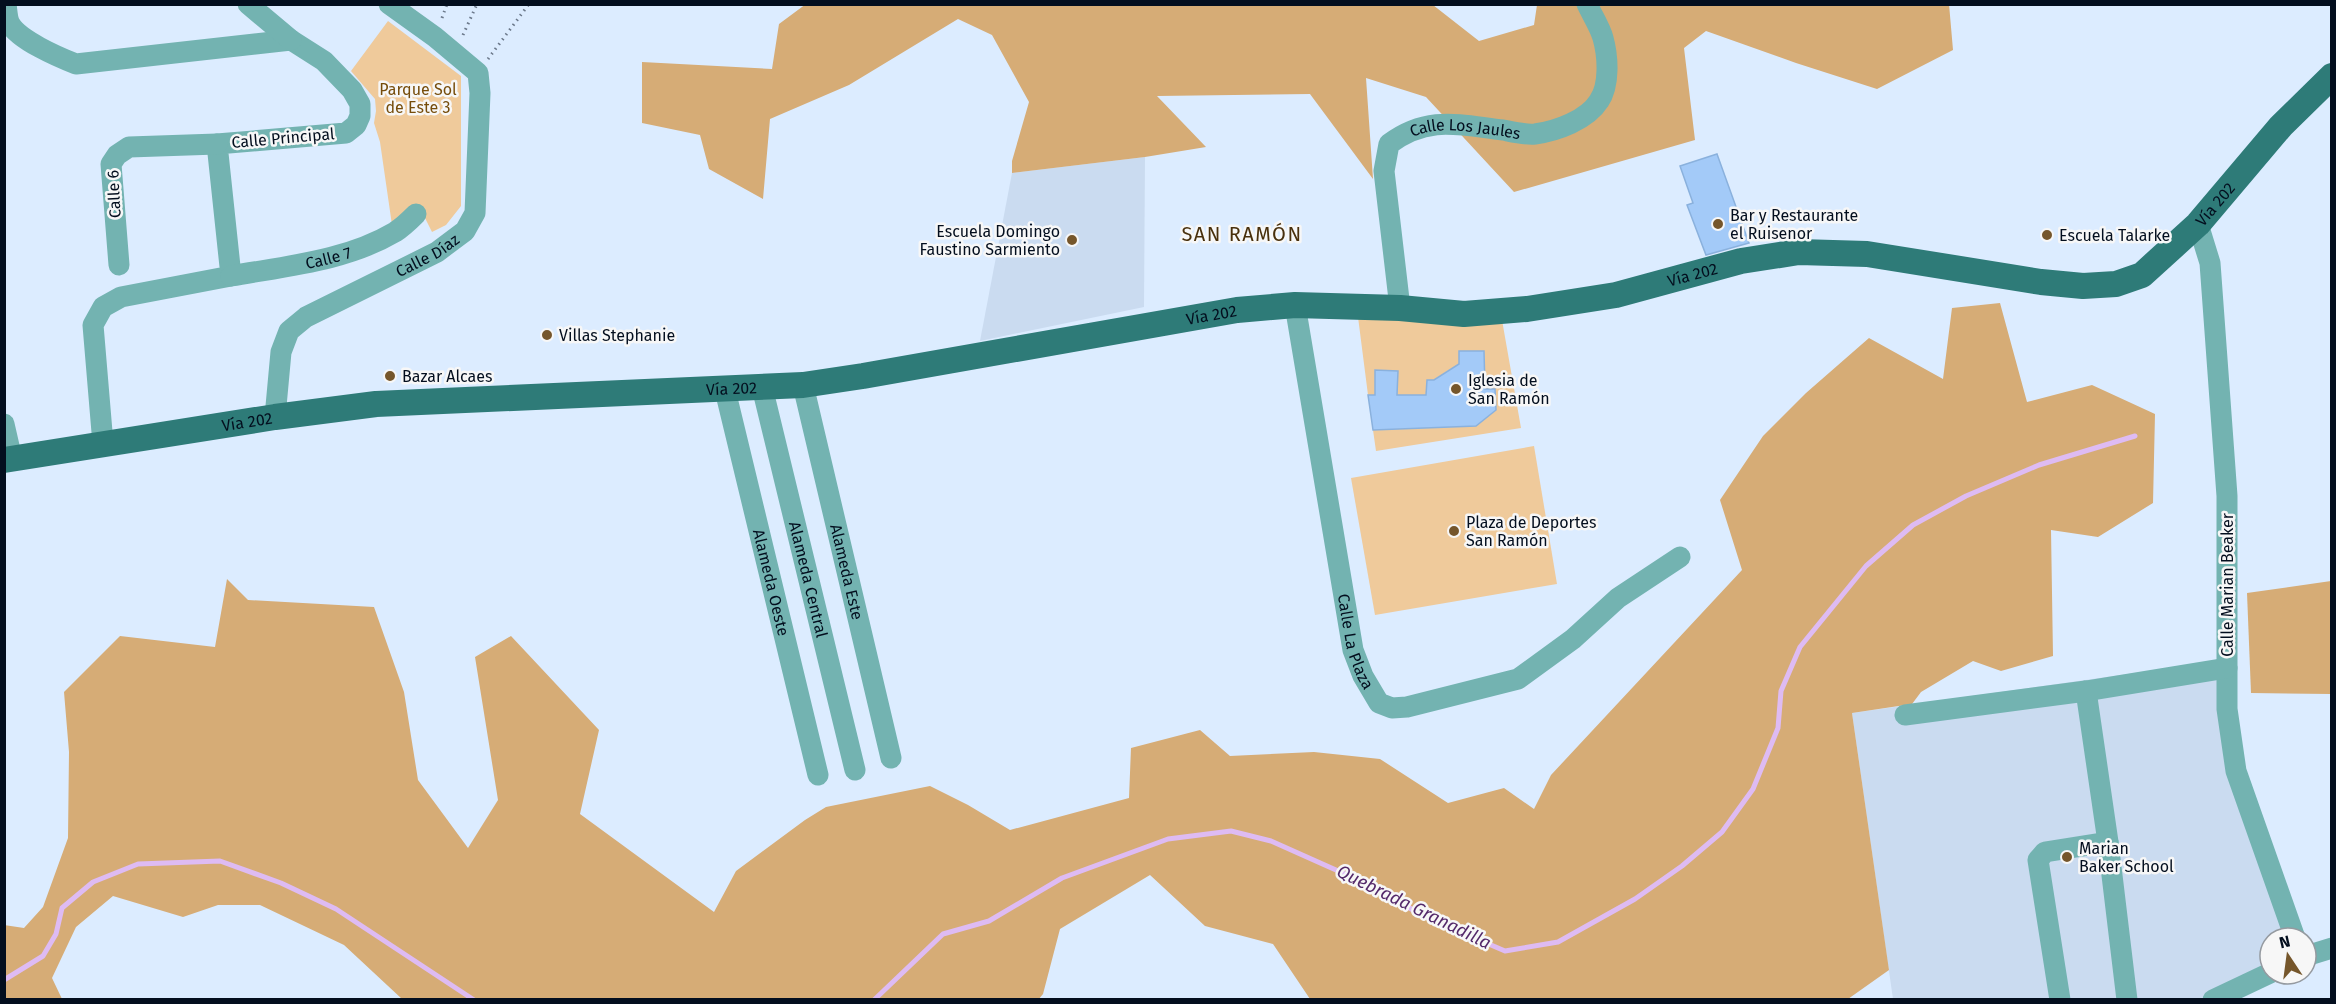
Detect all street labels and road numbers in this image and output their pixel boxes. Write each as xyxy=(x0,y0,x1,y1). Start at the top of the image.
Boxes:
street label: Calle Los Jaules xyxy=(1407,115,1522,143)
street label: Calle Principal xyxy=(231,124,336,152)
street label: Calle 6 xyxy=(103,169,125,219)
street label: Vía 202 xyxy=(2191,178,2239,230)
street label: Calle Díaz xyxy=(392,229,463,281)
street label: Calle 7 xyxy=(304,243,354,272)
street label: Vía 202 xyxy=(1665,258,1720,290)
street label: Vía 202 xyxy=(1184,301,1238,328)
street label: Vía 202 xyxy=(705,378,757,399)
street label: Vía 202 xyxy=(220,408,274,435)
street label: Calle Marian Beaker xyxy=(2218,512,2237,657)
street label: Alameda Central xyxy=(785,519,832,640)
street label: Alameda Este xyxy=(827,522,868,622)
street label: Alameda Oeste xyxy=(749,527,794,638)
street label: Calle La Plaza xyxy=(1334,592,1378,692)

